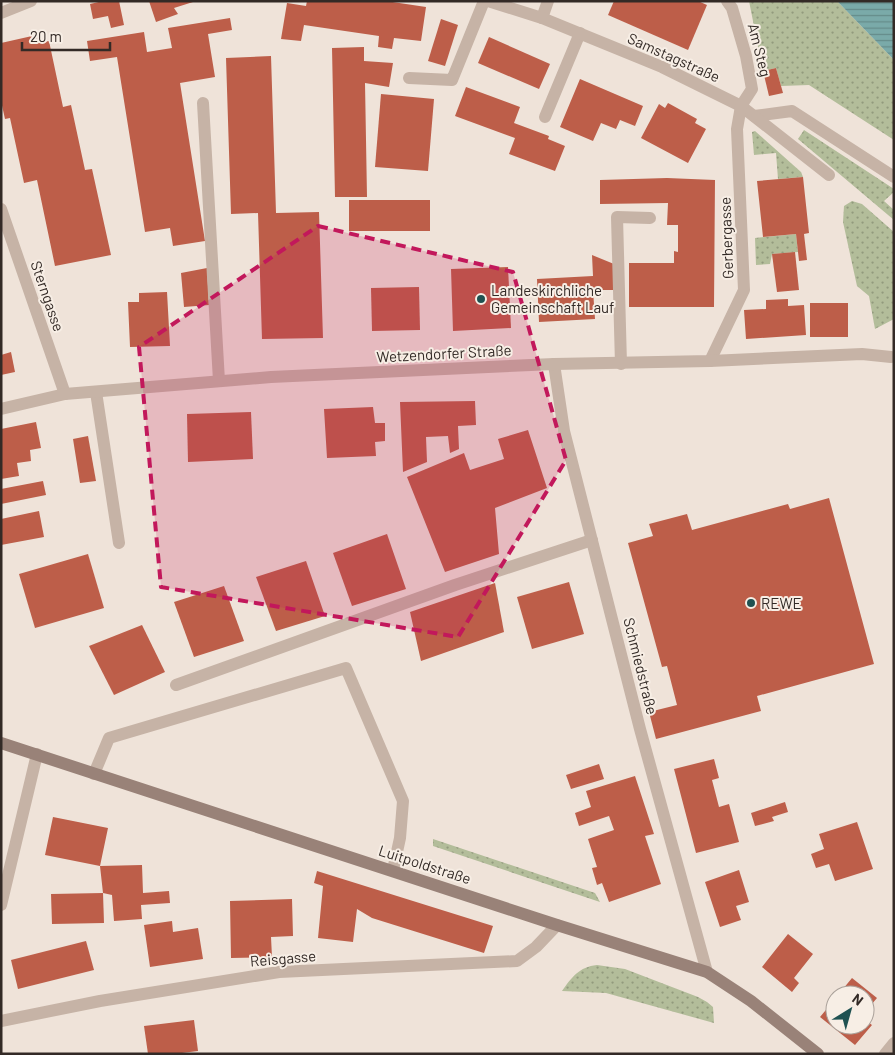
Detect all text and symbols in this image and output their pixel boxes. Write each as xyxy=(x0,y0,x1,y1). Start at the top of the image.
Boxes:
scale bar xyxy=(22,20,110,52)
street label: Am Steg xyxy=(745,21,775,79)
text: 20 m xyxy=(30,27,62,45)
street label: Samstagstraße xyxy=(625,29,723,85)
street label: Gerbergasse xyxy=(716,197,736,279)
street label: Sterngasse xyxy=(28,258,68,334)
place label: Landeskirchliche Gemeinschaft Lauf xyxy=(491,281,614,316)
marker: Landeskirchliche Gemeinschaft Lauf xyxy=(475,293,487,305)
street label: Wetzendorfer Straße xyxy=(376,340,512,366)
place label: REWE xyxy=(761,594,802,612)
marker: REWE xyxy=(745,597,757,609)
street label: Schmiedstraße xyxy=(620,616,662,716)
street label: Luitpoldstraße xyxy=(377,841,473,887)
street label: Reisgasse xyxy=(249,946,317,970)
north arrow xyxy=(825,985,875,1035)
text: N xyxy=(849,990,867,1009)

